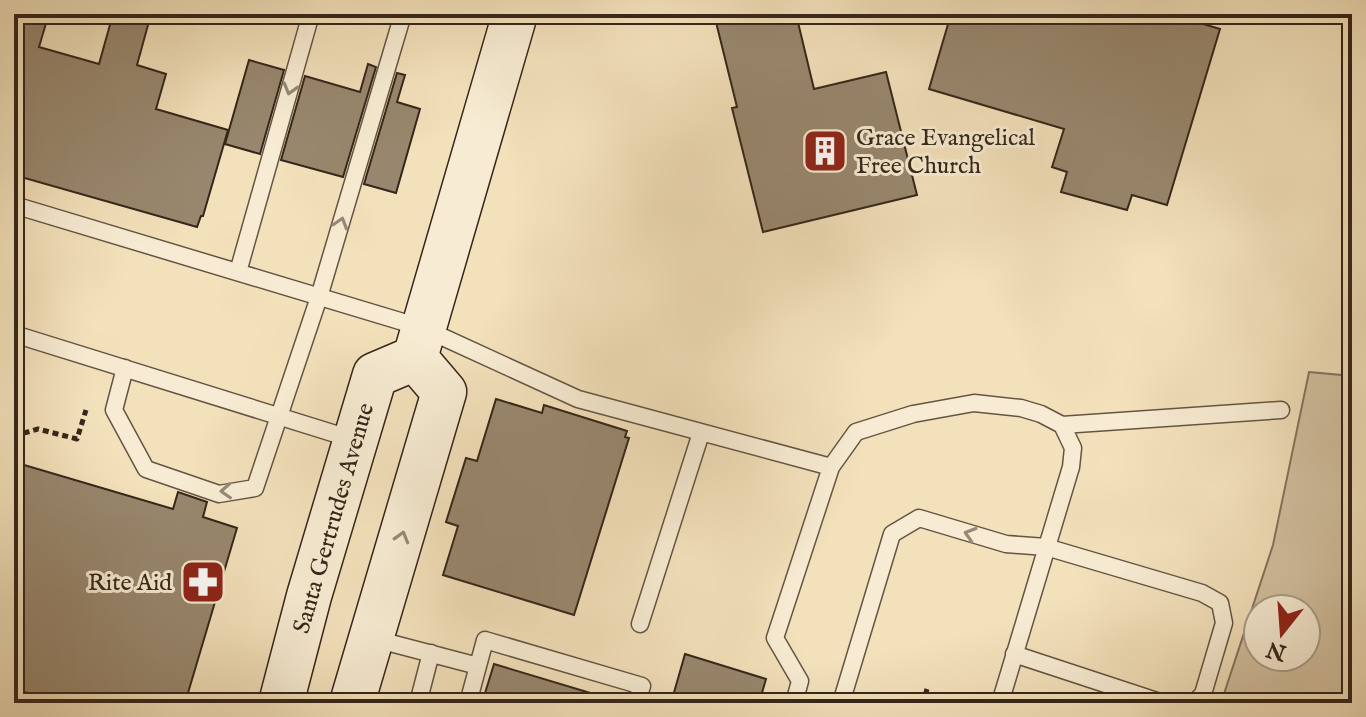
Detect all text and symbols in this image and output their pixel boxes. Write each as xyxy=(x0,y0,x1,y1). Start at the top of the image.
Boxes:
one-way arrow xyxy=(283,82,299,95)
place label: Grace Evangelical Free Church xyxy=(856,123,1036,182)
building icon: Grace Evangelical Free Church xyxy=(801,127,849,175)
one-way arrow xyxy=(332,216,348,230)
street label: Santa Gertrudes Avenue xyxy=(287,400,382,637)
one-way arrow xyxy=(219,483,231,500)
one-way arrow xyxy=(964,527,978,543)
one-way arrow xyxy=(393,531,409,544)
pharmacy icon: Rite Aid xyxy=(179,558,227,606)
place label: Rite Aid xyxy=(88,568,172,599)
north arrow xyxy=(1242,593,1322,673)
text: N xyxy=(1264,634,1291,667)

